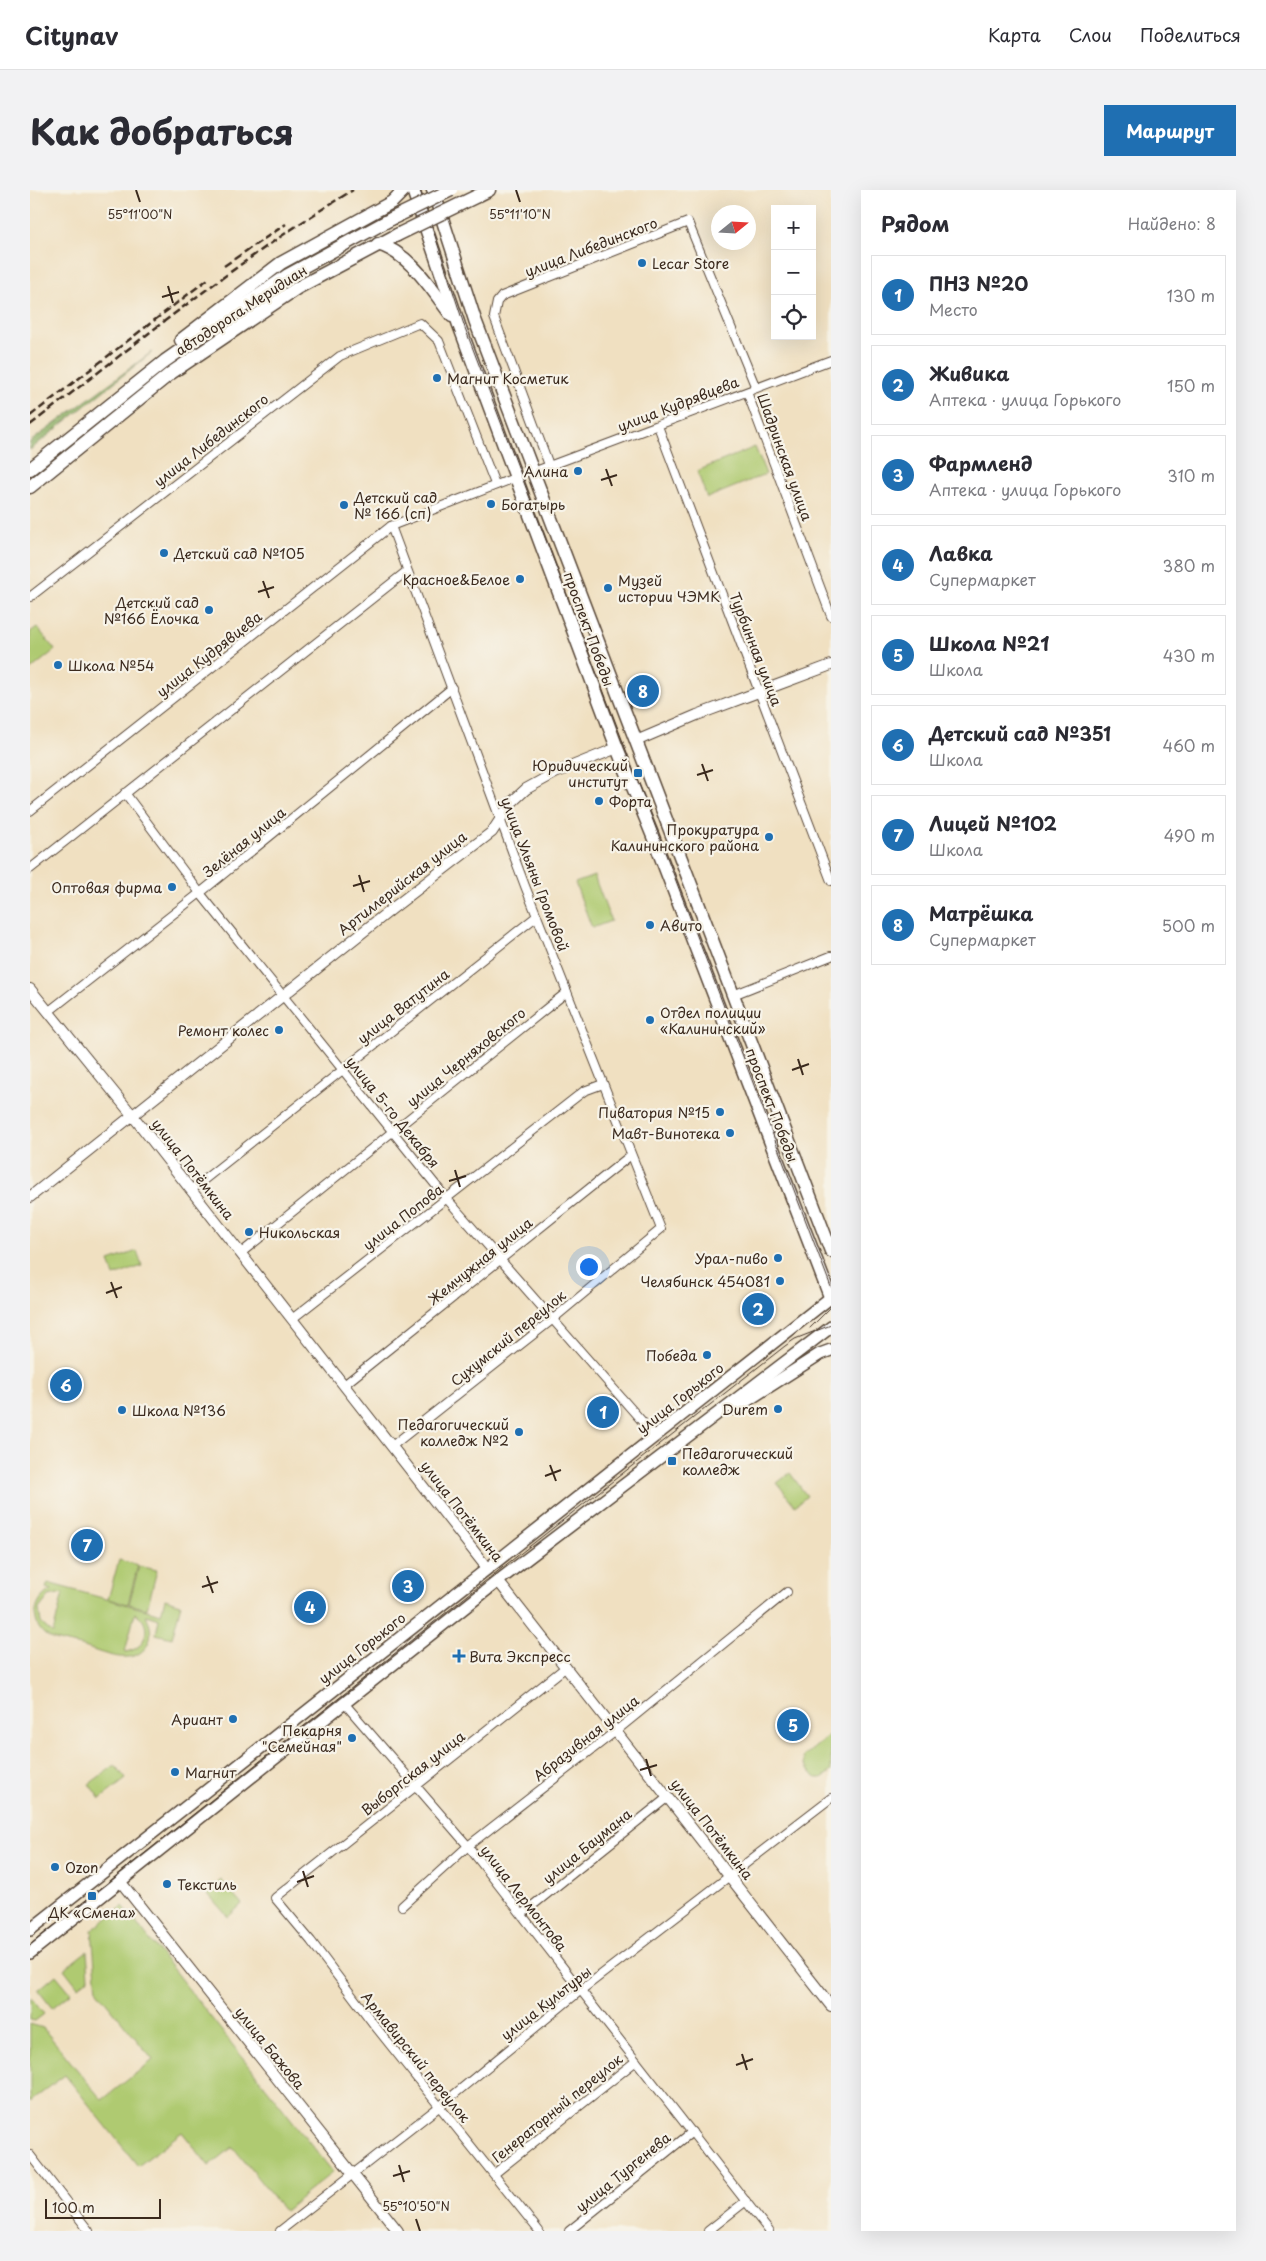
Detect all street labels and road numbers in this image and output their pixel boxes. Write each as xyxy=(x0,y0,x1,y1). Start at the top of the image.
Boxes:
street label: улица Либединского xyxy=(522,212,660,282)
street label: автодорога Меридиан xyxy=(171,259,311,361)
street label: улица Кудрявцева xyxy=(614,371,742,437)
street label: улица Либединского xyxy=(149,388,273,492)
street label: Шадринская улица xyxy=(752,390,818,524)
street label: проспект Победы xyxy=(558,569,620,689)
street label: Турбинная улица xyxy=(725,589,787,709)
street label: улица Кудрявцева xyxy=(152,606,266,702)
street label: улица Ульяны Громовой xyxy=(496,794,574,954)
street label: Зелёная улица xyxy=(198,802,290,882)
street label: Артиллерийская улица xyxy=(333,826,471,940)
street label: улица Ватутина xyxy=(353,963,454,1049)
street label: улица Черняховского xyxy=(402,1002,530,1112)
street label: проспект Победы xyxy=(741,1045,803,1165)
street label: улица 5-го Декабря xyxy=(341,1052,445,1172)
street label: улица Потёмкина xyxy=(147,1114,239,1224)
street label: улица Попова xyxy=(358,1179,448,1255)
street label: Жемчужная улица xyxy=(423,1212,537,1310)
street label: Сухумский переулок xyxy=(446,1284,571,1391)
street label: улица Горького xyxy=(632,1357,728,1439)
street label: улица Потёмкина xyxy=(416,1456,508,1566)
street label: улица Горького xyxy=(314,1607,410,1689)
street label: Абразивная улица xyxy=(529,1690,643,1786)
street label: Выборгская улица xyxy=(357,1726,469,1820)
street label: улица Потёмкина xyxy=(666,1774,758,1884)
street label: улица Баумана xyxy=(538,1803,636,1889)
street label: улица Лермонтова xyxy=(476,1840,572,1956)
street label: улица Культуры xyxy=(496,1961,596,2045)
street label: Армавирский переулок xyxy=(357,1987,476,2127)
street label: улица Бажова xyxy=(230,2002,310,2094)
street label: Генераторный переулок xyxy=(487,2048,627,2167)
street label: улица Тургенева xyxy=(571,2127,675,2217)

